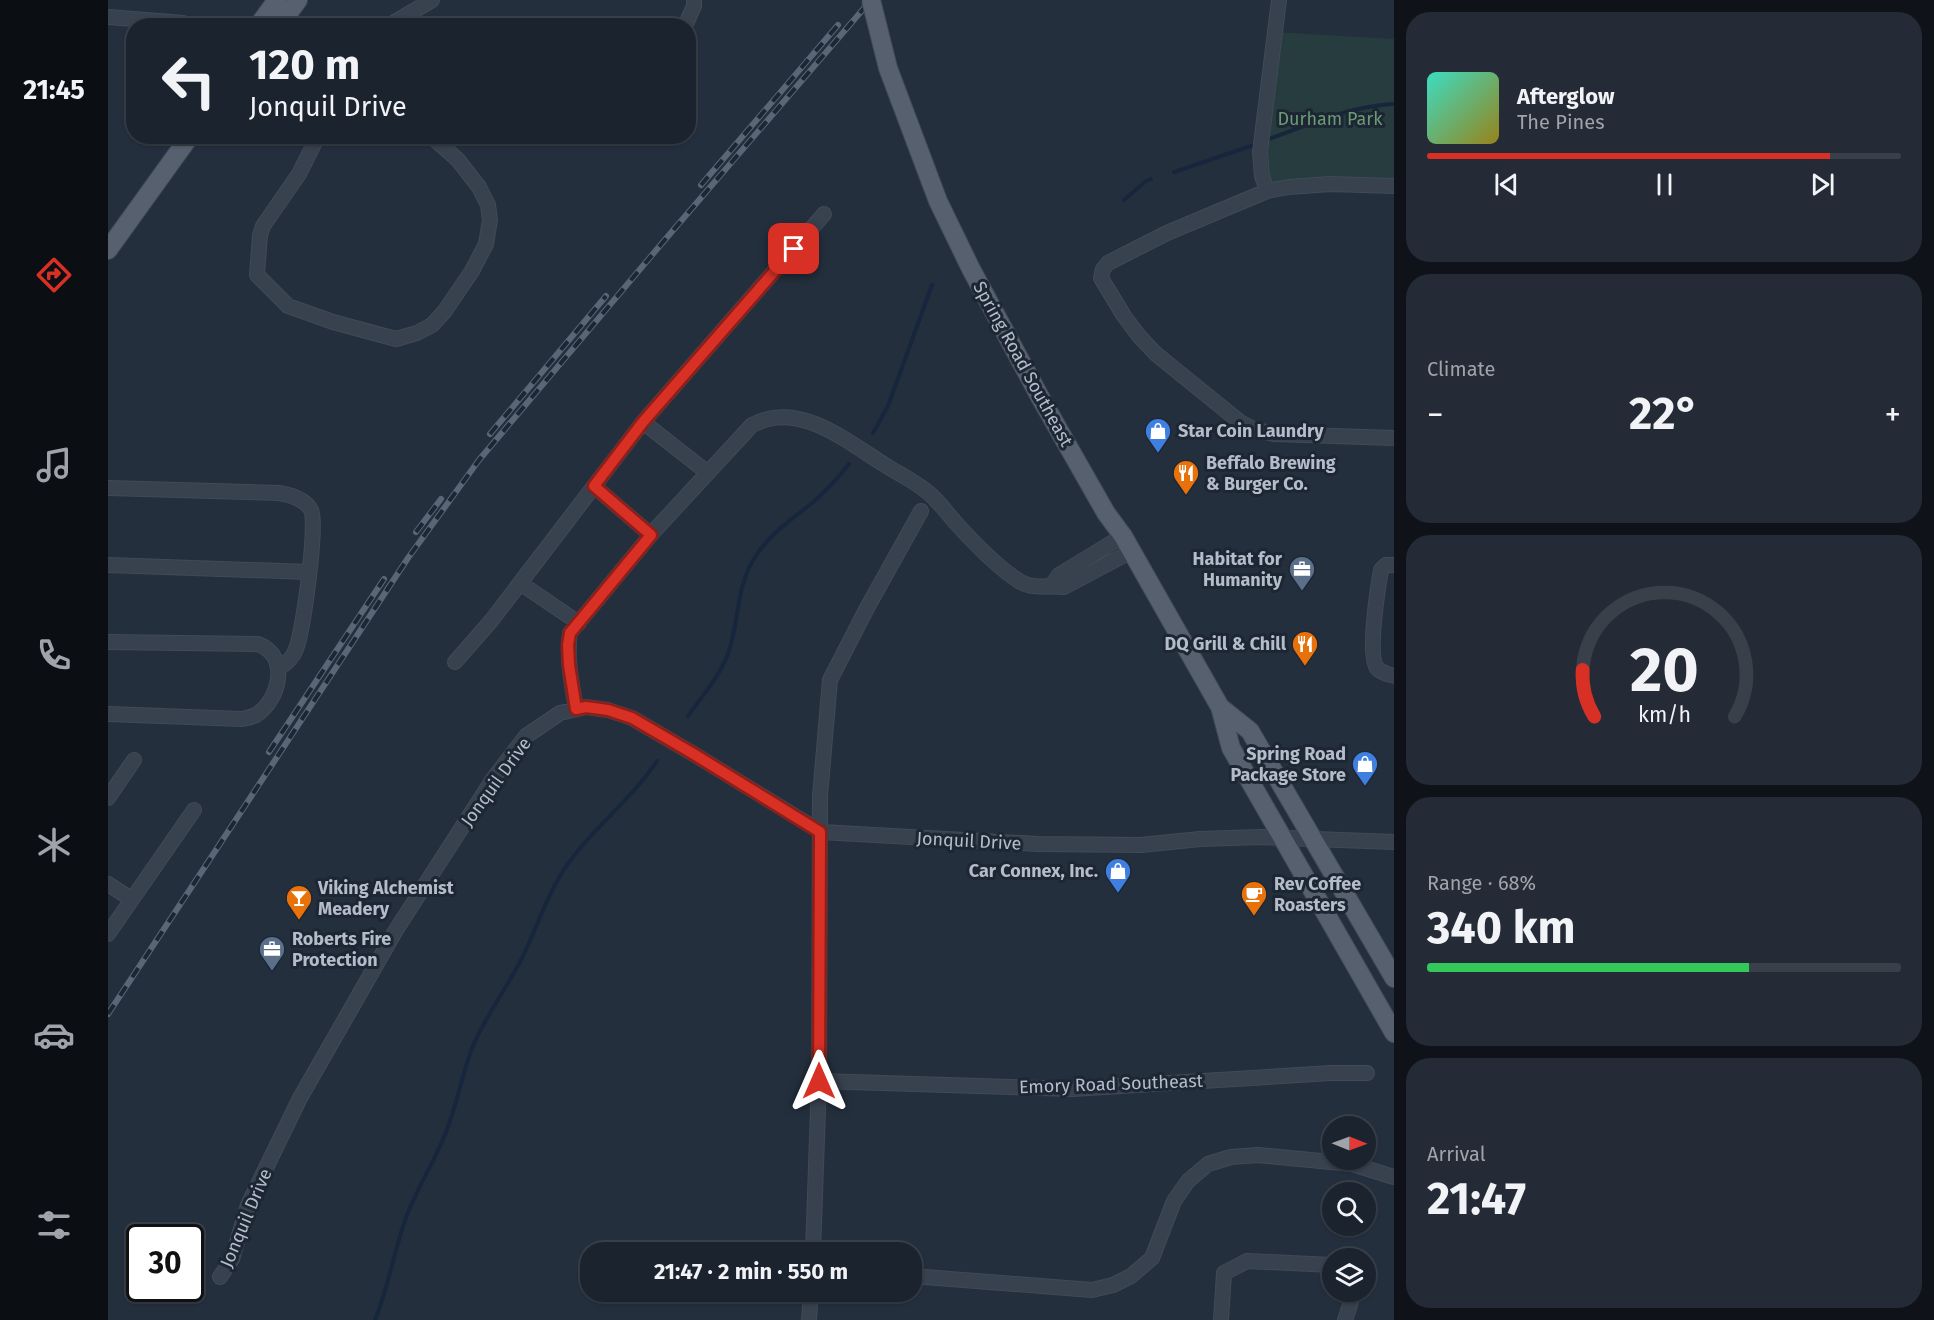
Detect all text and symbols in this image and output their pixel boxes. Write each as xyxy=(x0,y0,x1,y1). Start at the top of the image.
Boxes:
text: 120 m xyxy=(249,40,360,90)
icon: left xyxy=(150,42,228,120)
text: 21:45 xyxy=(23,74,85,106)
text: Afterglow xyxy=(1517,83,1614,110)
text: Jonquil Drive xyxy=(249,91,407,123)
park label: Durham Park xyxy=(1278,108,1383,130)
text: The Pines xyxy=(1517,110,1604,134)
icon: previous xyxy=(1490,168,1523,201)
icon: pause xyxy=(1648,168,1681,201)
icon: next xyxy=(1806,168,1839,201)
pin xyxy=(768,223,819,274)
icon: arrive xyxy=(777,232,810,265)
icon: directions xyxy=(33,254,75,296)
street label: Spring Road Southeast xyxy=(968,278,1078,451)
text: Climate xyxy=(1427,357,1495,381)
text: 22° xyxy=(1629,387,1699,441)
text: − xyxy=(1427,395,1444,435)
text: + xyxy=(1885,395,1901,435)
shop icon: Star Coin Laundry xyxy=(1143,416,1173,454)
place label: Star Coin Laundry xyxy=(1178,420,1324,442)
icon: music xyxy=(33,444,75,486)
place label: Beffalo Brewing & Burger Co. xyxy=(1206,452,1336,495)
restaurant icon: Beffalo Brewing & Burger Co. xyxy=(1171,458,1201,496)
place label: Habitat for Humanity xyxy=(1193,548,1283,591)
office icon: Habitat for Humanity xyxy=(1287,554,1317,592)
restaurant icon: DQ Grill & Chill xyxy=(1290,629,1320,667)
place label: DQ Grill & Chill xyxy=(1164,633,1287,655)
text: 20 xyxy=(1630,633,1698,708)
icon: phone xyxy=(33,634,75,676)
text: km/h xyxy=(1637,702,1691,728)
street label: Jonquil Drive xyxy=(456,733,536,831)
place label: Spring Road Package Store xyxy=(1231,743,1346,786)
shop icon: Spring Road Package Store xyxy=(1350,749,1380,787)
icon: climate xyxy=(33,824,75,866)
street label: Jonquil Drive xyxy=(916,827,1022,855)
shop icon: Car Connex, Inc. xyxy=(1103,856,1133,894)
place label: Car Connex, Inc. xyxy=(969,860,1098,882)
text: Range · 68% xyxy=(1427,871,1536,895)
place label: Rev Coffee Roasters xyxy=(1274,873,1361,916)
place label: Viking Alchemist Meadery xyxy=(317,877,455,920)
cafe icon: Rev Coffee Roasters xyxy=(1239,879,1269,917)
bar icon: Viking Alchemist Meadery xyxy=(284,883,314,921)
text: 340 km xyxy=(1427,901,1576,955)
place label: Roberts Fire Protection xyxy=(292,928,391,971)
office icon: Roberts Fire Protection xyxy=(257,934,287,972)
icon: car xyxy=(33,1014,75,1056)
position arrow xyxy=(787,1049,851,1113)
street label: Emory Road Southeast xyxy=(1019,1070,1204,1098)
north arrow xyxy=(1322,1116,1376,1170)
map controls xyxy=(1322,1116,1376,1302)
text: Arrival xyxy=(1427,1142,1486,1166)
street label: Jonquil Drive xyxy=(215,1165,277,1271)
text: 21:47 xyxy=(1427,1172,1526,1226)
button: search xyxy=(1322,1182,1376,1236)
icon: filters xyxy=(33,1204,75,1246)
speed limit sign: 30 xyxy=(126,1224,204,1302)
button: layers xyxy=(1322,1248,1376,1302)
text: 21:47 · 2 min · 550 m xyxy=(654,1258,848,1285)

